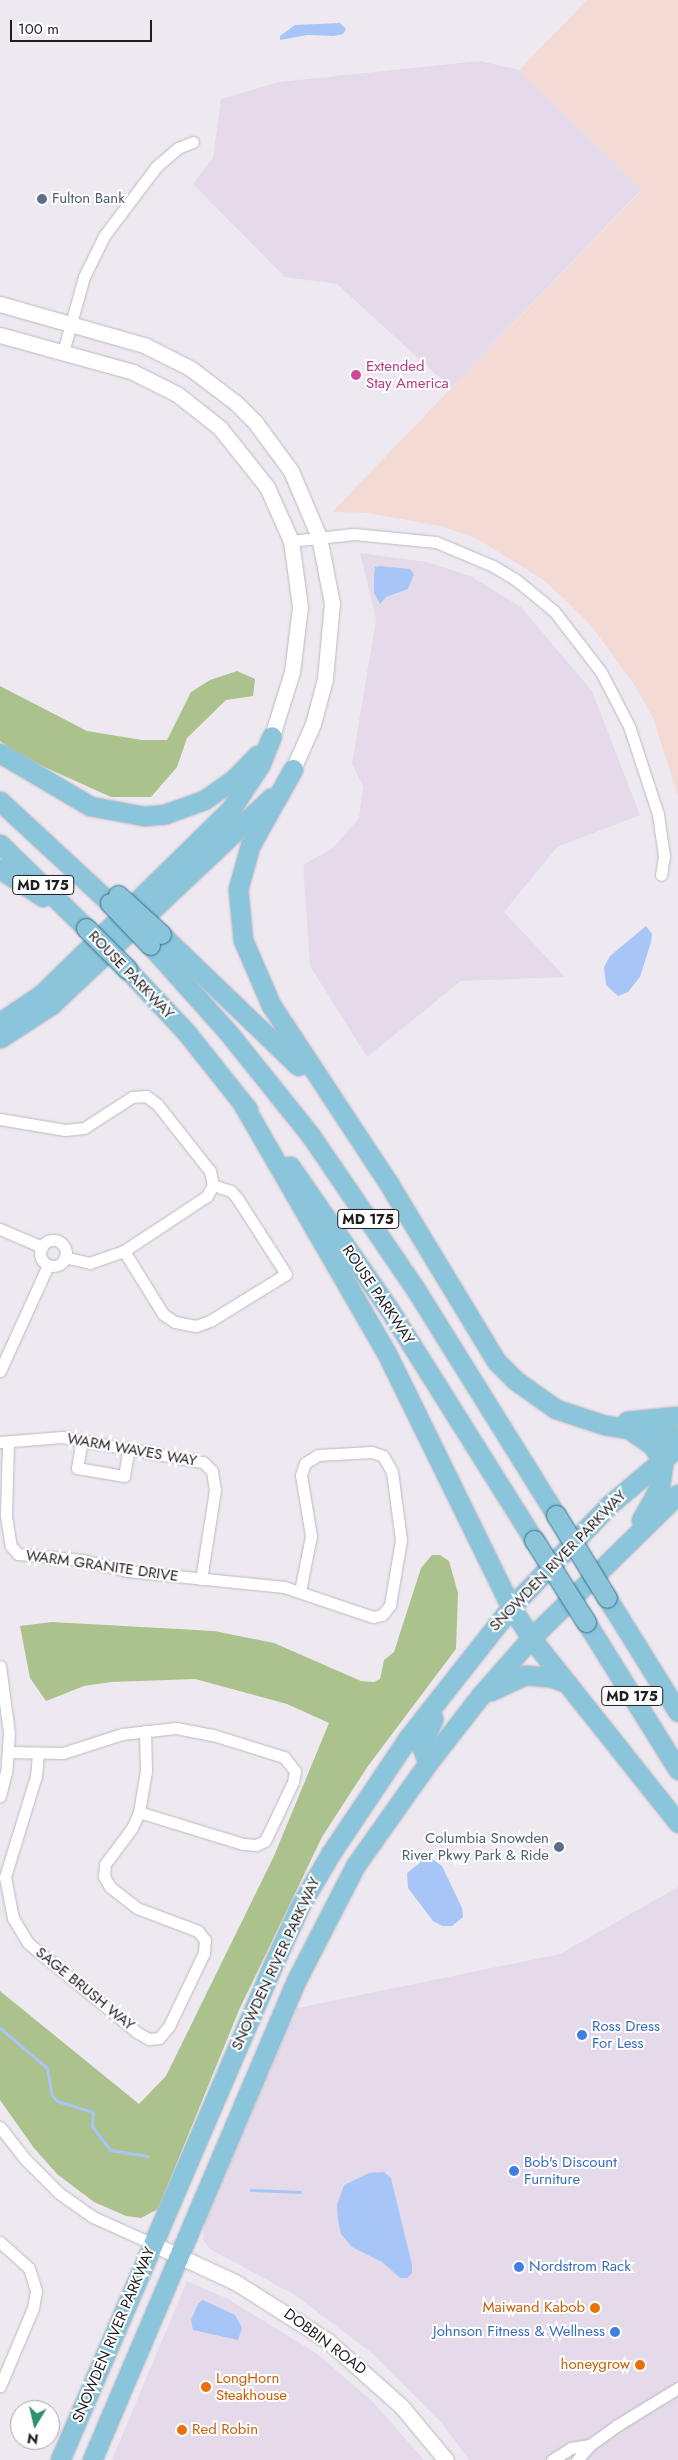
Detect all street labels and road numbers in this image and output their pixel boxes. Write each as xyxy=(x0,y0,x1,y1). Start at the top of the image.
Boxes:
road number: MD 175 xyxy=(12,874,74,896)
street label: ROUSE PARKWAY xyxy=(84,927,178,1023)
road number: MD 175 xyxy=(337,1208,399,1230)
street label: ROUSE PARKWAY xyxy=(338,1242,418,1348)
street label: WARM WAVES WAY xyxy=(66,1430,198,1470)
street label: SNOWDEN RIVER PARKWAY xyxy=(486,1487,630,1635)
street label: WARM GRANITE DRIVE xyxy=(25,1546,179,1586)
road number: MD 175 xyxy=(601,1684,663,1708)
street label: SNOWDEN RIVER PARKWAY xyxy=(228,1875,324,2053)
street label: SAGE BRUSH WAY xyxy=(32,1944,138,2034)
street label: SNOWDEN RIVER PARKWAY xyxy=(69,2245,159,2425)
street label: DOBBIN ROAD xyxy=(280,2305,370,2379)

